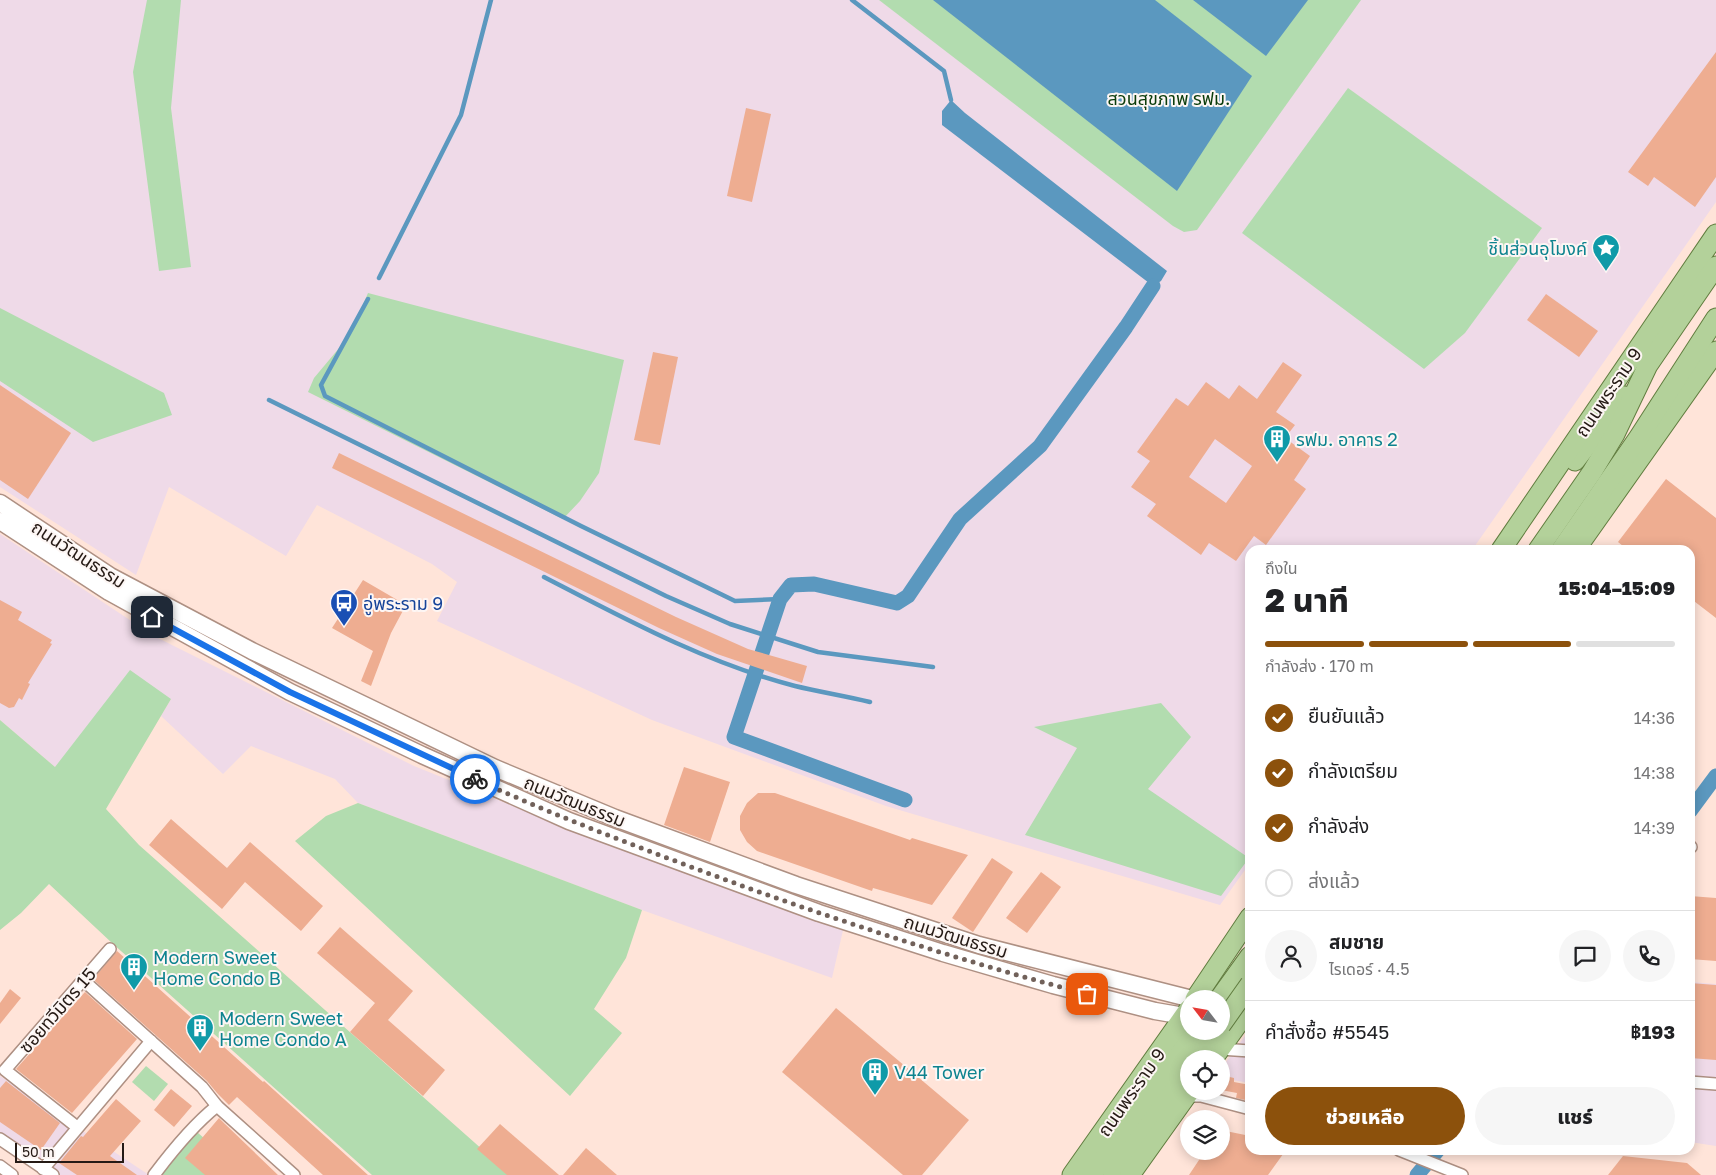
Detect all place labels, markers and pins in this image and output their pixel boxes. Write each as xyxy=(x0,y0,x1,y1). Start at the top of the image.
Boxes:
place icon: ชิ้นส่วนอุโมงค์ xyxy=(1591,233,1621,272)
place label: ชิ้นส่วนอุโมงค์ xyxy=(1488,237,1587,260)
building icon: รฟม. อาคาร 2 xyxy=(1262,424,1292,463)
place label: รฟม. อาคาร 2 xyxy=(1296,428,1398,450)
bus stop icon: อู่พระราม 9 xyxy=(329,588,359,627)
place label: อู่พระราม 9 xyxy=(363,592,443,616)
pin xyxy=(131,596,173,638)
place label: Modern Sweet Home Condo B xyxy=(153,946,281,989)
building icon: Modern Sweet Home Condo B xyxy=(119,952,149,991)
pin xyxy=(1066,973,1108,1015)
place label: Modern Sweet Home Condo A xyxy=(219,1007,347,1050)
building icon: Modern Sweet Home Condo A xyxy=(185,1013,215,1052)
building icon: V44 Tower xyxy=(860,1057,890,1096)
place label: V44 Tower xyxy=(894,1061,985,1083)

